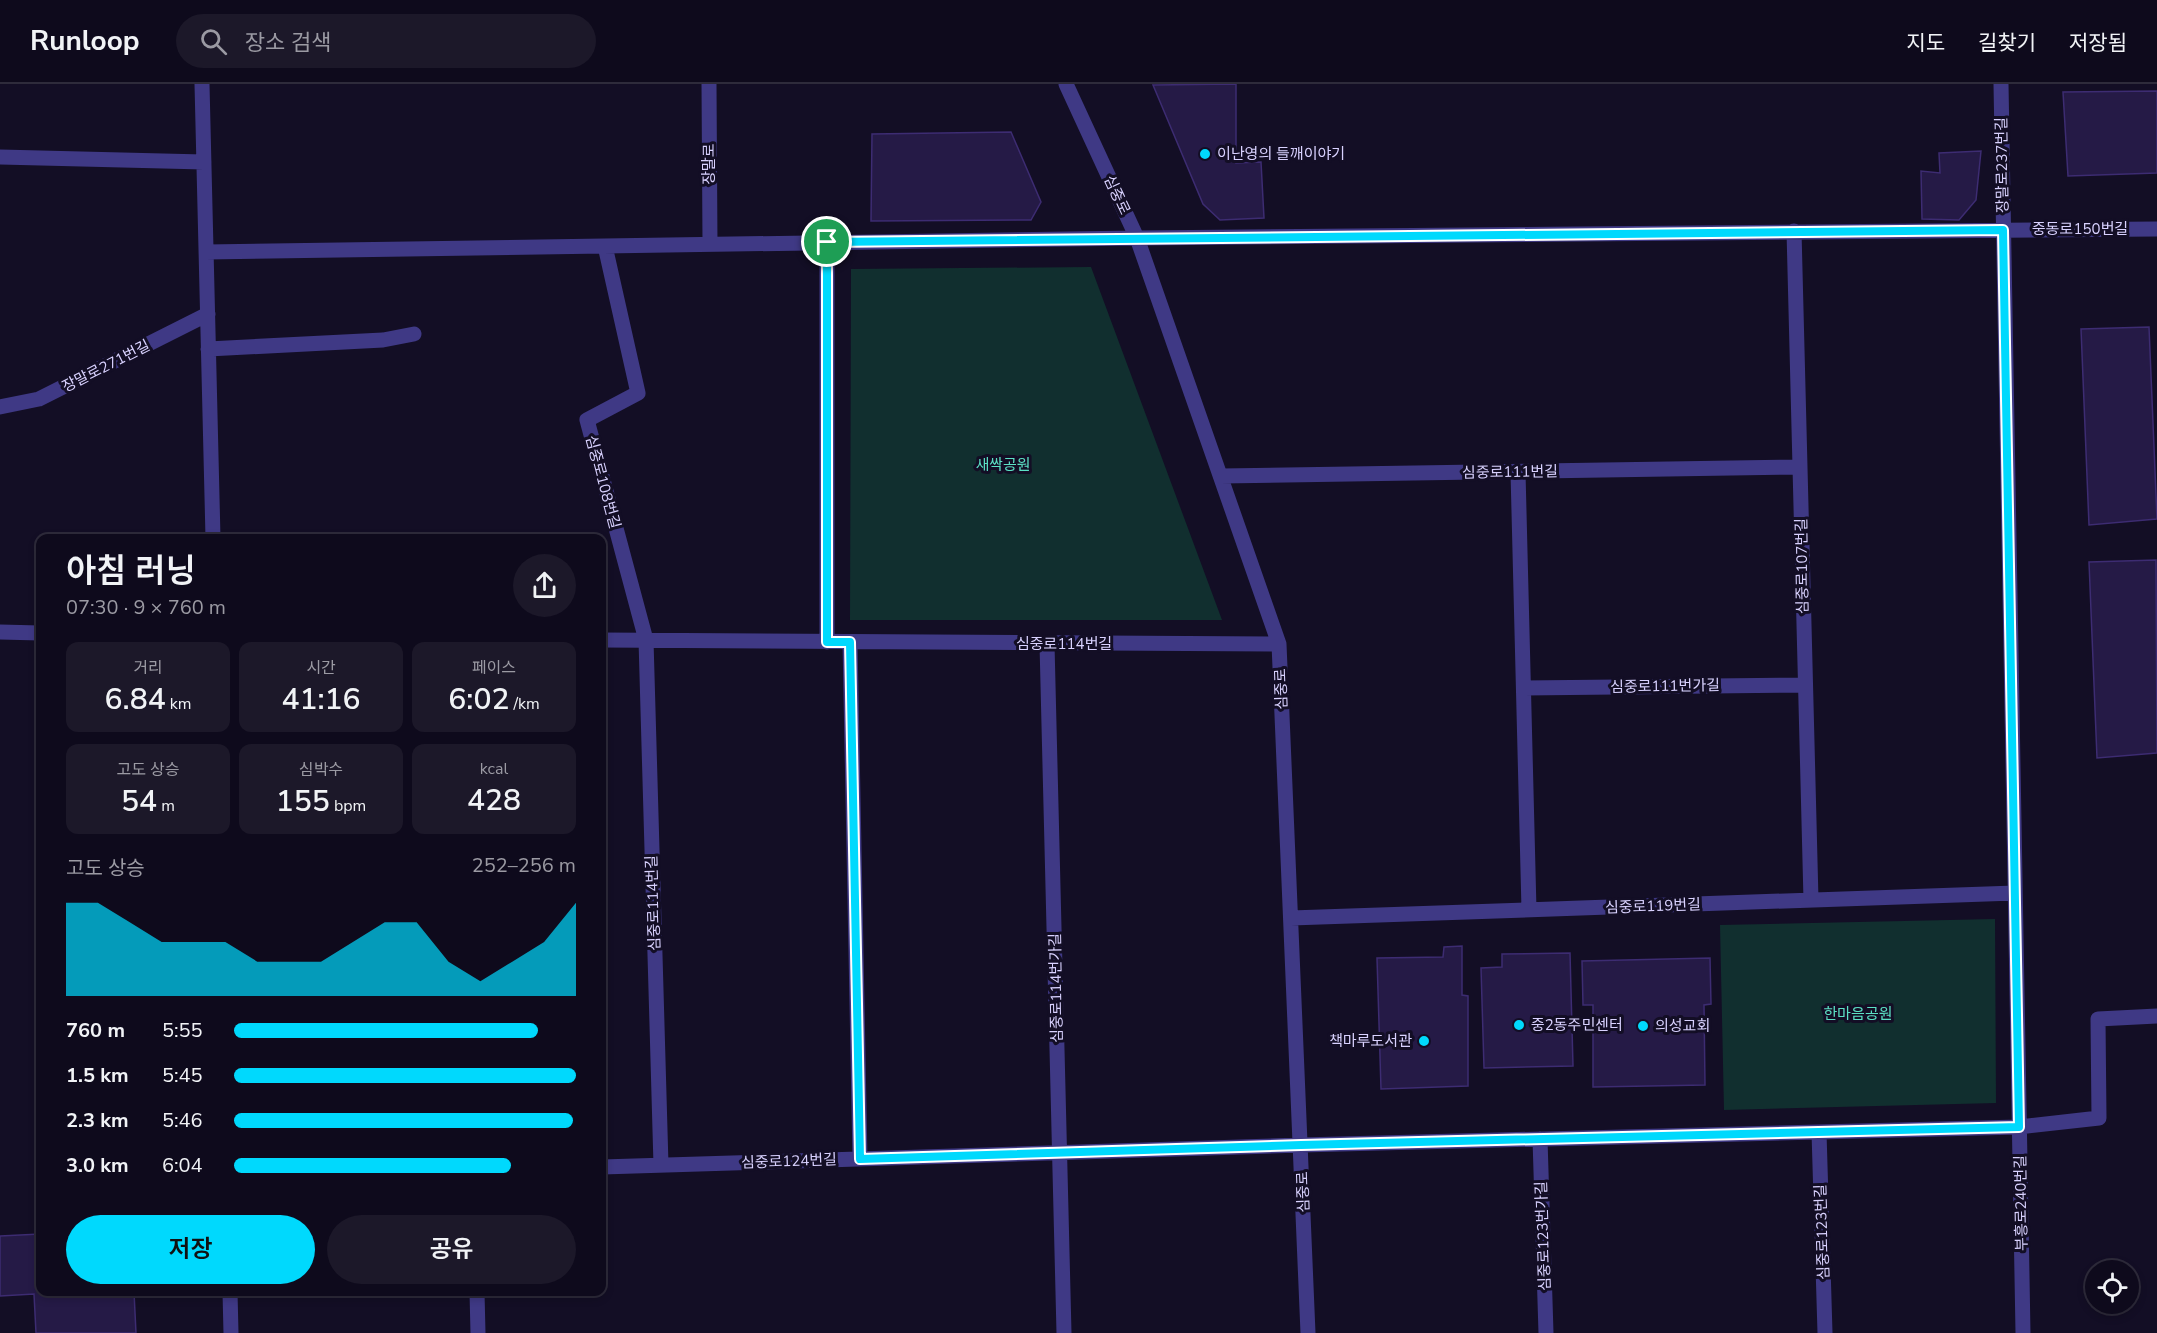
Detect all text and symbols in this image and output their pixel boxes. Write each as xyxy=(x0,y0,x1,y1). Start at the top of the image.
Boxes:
search box xyxy=(176,14,596,68)
text: Runloop xyxy=(30,22,140,60)
icon: search xyxy=(197,25,230,58)
text: 장소 검색 xyxy=(245,28,331,58)
text: 지도 xyxy=(1906,29,1945,57)
text: 길찾기 xyxy=(1978,29,2036,57)
text: 저장됨 xyxy=(2069,29,2127,57)
street label: 장말로237번길 xyxy=(1991,117,2013,213)
street label: 장말로 xyxy=(699,143,719,185)
place label: 이난영의 들깨이야기 xyxy=(1217,144,1345,164)
marker: 이난영의 들깨이야기 xyxy=(1198,147,1212,161)
street label: 심중로 xyxy=(1099,172,1135,218)
pin xyxy=(801,216,852,267)
street label: 중동로150번길 xyxy=(2032,219,2128,239)
icon: arrive xyxy=(810,225,843,258)
street label: 장말로271번길 xyxy=(59,335,153,397)
street label: 심중로108번길 xyxy=(581,433,625,531)
park label: 새싹공원 xyxy=(975,455,1031,475)
street label: 심중로111번길 xyxy=(1462,461,1558,483)
street label: 심중로107번길 xyxy=(1791,518,1813,614)
text: 아침 러닝 xyxy=(66,549,196,594)
button: share xyxy=(513,554,576,617)
text: 07:30 · 9 × 760 m xyxy=(66,594,226,621)
street label: 심중로114번길 xyxy=(1016,634,1112,654)
text: 거리 xyxy=(133,657,163,679)
text: 시간 xyxy=(306,657,336,679)
text: 페이스 xyxy=(472,657,516,679)
street label: 심중로 xyxy=(1270,668,1292,710)
street label: 심중로111번가길 xyxy=(1610,675,1720,697)
text: 6.84 xyxy=(105,679,166,720)
text: 41:16 xyxy=(281,679,361,720)
text: 6:02 xyxy=(448,679,509,720)
text: km xyxy=(166,693,191,715)
text: /km xyxy=(509,693,540,715)
text: kcal xyxy=(480,758,508,780)
text: 고도 상승 xyxy=(117,759,180,781)
text: 심박수 xyxy=(299,759,343,781)
text: 428 xyxy=(467,780,521,821)
text: 54 xyxy=(121,781,157,822)
text: 155 xyxy=(276,781,330,822)
text: m xyxy=(157,795,175,817)
text: bpm xyxy=(330,795,366,817)
text: 252–256 m xyxy=(472,852,576,879)
text: 고도 상승 xyxy=(66,855,145,882)
street label: 심중로114번길 xyxy=(641,855,665,951)
street label: 심중로119번길 xyxy=(1605,894,1701,918)
street label: 심중로114번가길 xyxy=(1045,933,1067,1043)
park label: 한마음공원 xyxy=(1823,1004,1893,1024)
place label: 중2동주민센터 xyxy=(1531,1015,1623,1035)
place label: 의성교회 xyxy=(1655,1016,1710,1036)
text: 760 m xyxy=(66,1017,125,1044)
text: 5:55 xyxy=(162,1017,203,1044)
marker: 중2동주민센터 xyxy=(1512,1018,1526,1032)
marker: 의성교회 xyxy=(1636,1019,1650,1033)
place label: 책마루도서관 xyxy=(1329,1031,1412,1051)
marker: 책마루도서관 xyxy=(1417,1034,1431,1048)
text: 1.5 km xyxy=(66,1062,129,1089)
text: 5:45 xyxy=(162,1062,203,1089)
text: 2.3 km xyxy=(66,1107,129,1134)
text: 5:46 xyxy=(162,1107,203,1134)
street label: 심중로124번길 xyxy=(741,1149,837,1173)
text: 3.0 km xyxy=(66,1152,129,1179)
text: 6:04 xyxy=(162,1152,203,1179)
street label: 부흥로240번길 xyxy=(2010,1155,2032,1251)
street label: 심중로 xyxy=(1292,1171,1314,1213)
street label: 심중로123번가길 xyxy=(1531,1181,1555,1291)
street label: 심중로123번길 xyxy=(1810,1184,1834,1280)
button: 저장 xyxy=(66,1215,315,1284)
button: 공유 xyxy=(327,1215,576,1284)
map controls xyxy=(2085,1260,2139,1314)
button: locate xyxy=(2085,1260,2139,1314)

